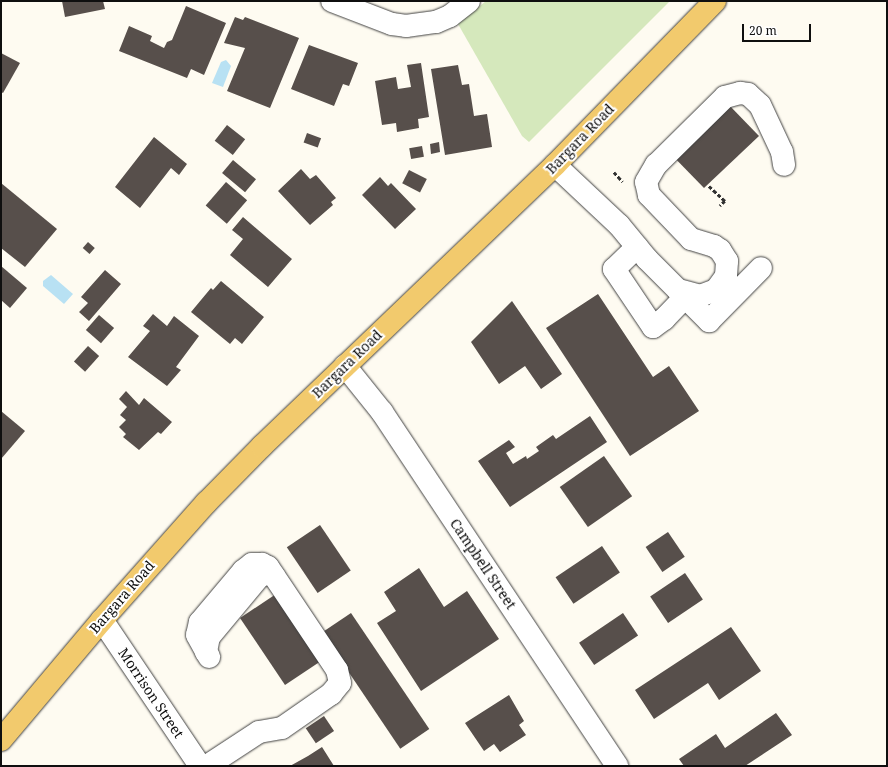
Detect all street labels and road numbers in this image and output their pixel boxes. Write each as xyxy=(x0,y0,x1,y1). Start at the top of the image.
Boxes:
street label: Bargara Road xyxy=(542,101,618,177)
street label: Bargara Road xyxy=(309,326,385,402)
street label: Campbell Street xyxy=(446,515,520,613)
street label: Bargara Road xyxy=(86,557,158,637)
street label: Morrison Street xyxy=(115,645,187,741)

